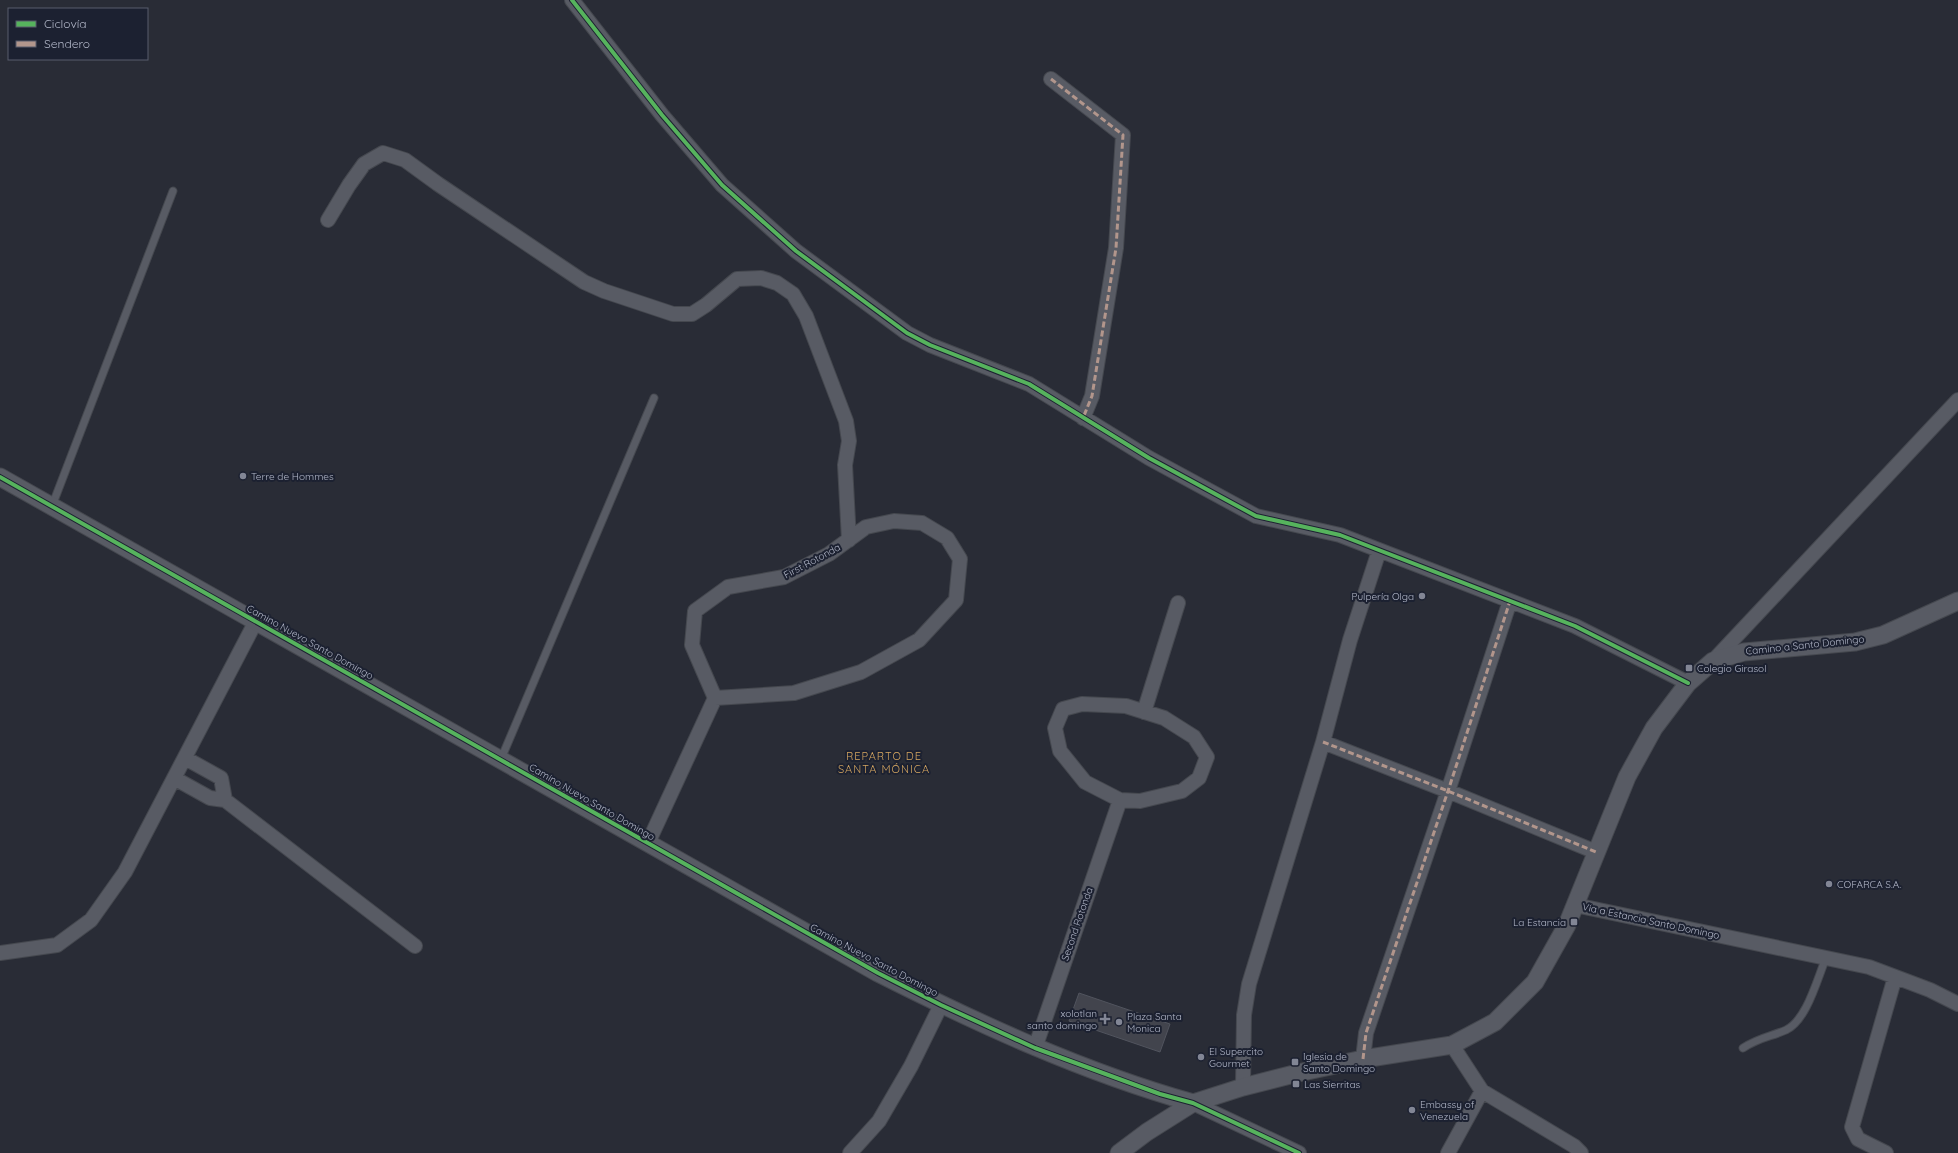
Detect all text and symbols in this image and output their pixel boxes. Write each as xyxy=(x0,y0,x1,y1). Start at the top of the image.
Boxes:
legend xyxy=(8,8,148,60)
text: Ciclovía xyxy=(44,16,87,31)
text: Sendero xyxy=(44,36,90,51)
place label: Terre de Hommes xyxy=(251,470,334,483)
marker: Terre de Hommes xyxy=(238,471,248,481)
street label: First Rotonda xyxy=(781,541,843,581)
place label: Pulpería Olga xyxy=(1352,590,1414,603)
marker: Pulpería Olga xyxy=(1417,591,1427,601)
street label: Camino Nuevo Santo Domingo xyxy=(244,602,376,682)
street label: Camino a Santo Domingo xyxy=(1745,632,1865,658)
place label: Colegio Girasol xyxy=(1697,662,1766,675)
marker: Colegio Girasol xyxy=(1684,663,1694,673)
district label: REPARTO DE SANTA MÓNICA xyxy=(838,749,930,776)
street label: Camino Nuevo Santo Domingo xyxy=(527,761,657,843)
place label: COFARCA S.A. xyxy=(1837,878,1901,891)
marker: COFARCA S.A. xyxy=(1824,879,1834,889)
street label: Second Rotonda xyxy=(1058,885,1096,963)
street label: Via a Estancia Santo Domingo xyxy=(1581,900,1721,942)
place label: La Estancia xyxy=(1513,916,1566,929)
marker: La Estancia xyxy=(1569,917,1579,927)
street label: Camino Nuevo Santo Domingo xyxy=(808,921,940,999)
place label: xolotlan santo domingo xyxy=(1027,1007,1097,1032)
place label: Plaza Santa Monica xyxy=(1127,1010,1182,1035)
marker: xolotlan santo domingo xyxy=(1100,1014,1110,1024)
marker: Plaza Santa Monica xyxy=(1114,1017,1124,1027)
place label: El Supercito Gourmet xyxy=(1209,1045,1263,1070)
place label: Iglesia de Santo Domingo xyxy=(1303,1050,1375,1075)
marker: El Supercito Gourmet xyxy=(1196,1052,1206,1062)
marker: Iglesia de Santo Domingo xyxy=(1290,1057,1300,1067)
place label: Las Sierritas xyxy=(1304,1078,1361,1091)
marker: Las Sierritas xyxy=(1291,1079,1301,1089)
place label: Embassy of Venezuela xyxy=(1420,1098,1475,1123)
marker: Embassy of Venezuela xyxy=(1407,1105,1417,1115)

